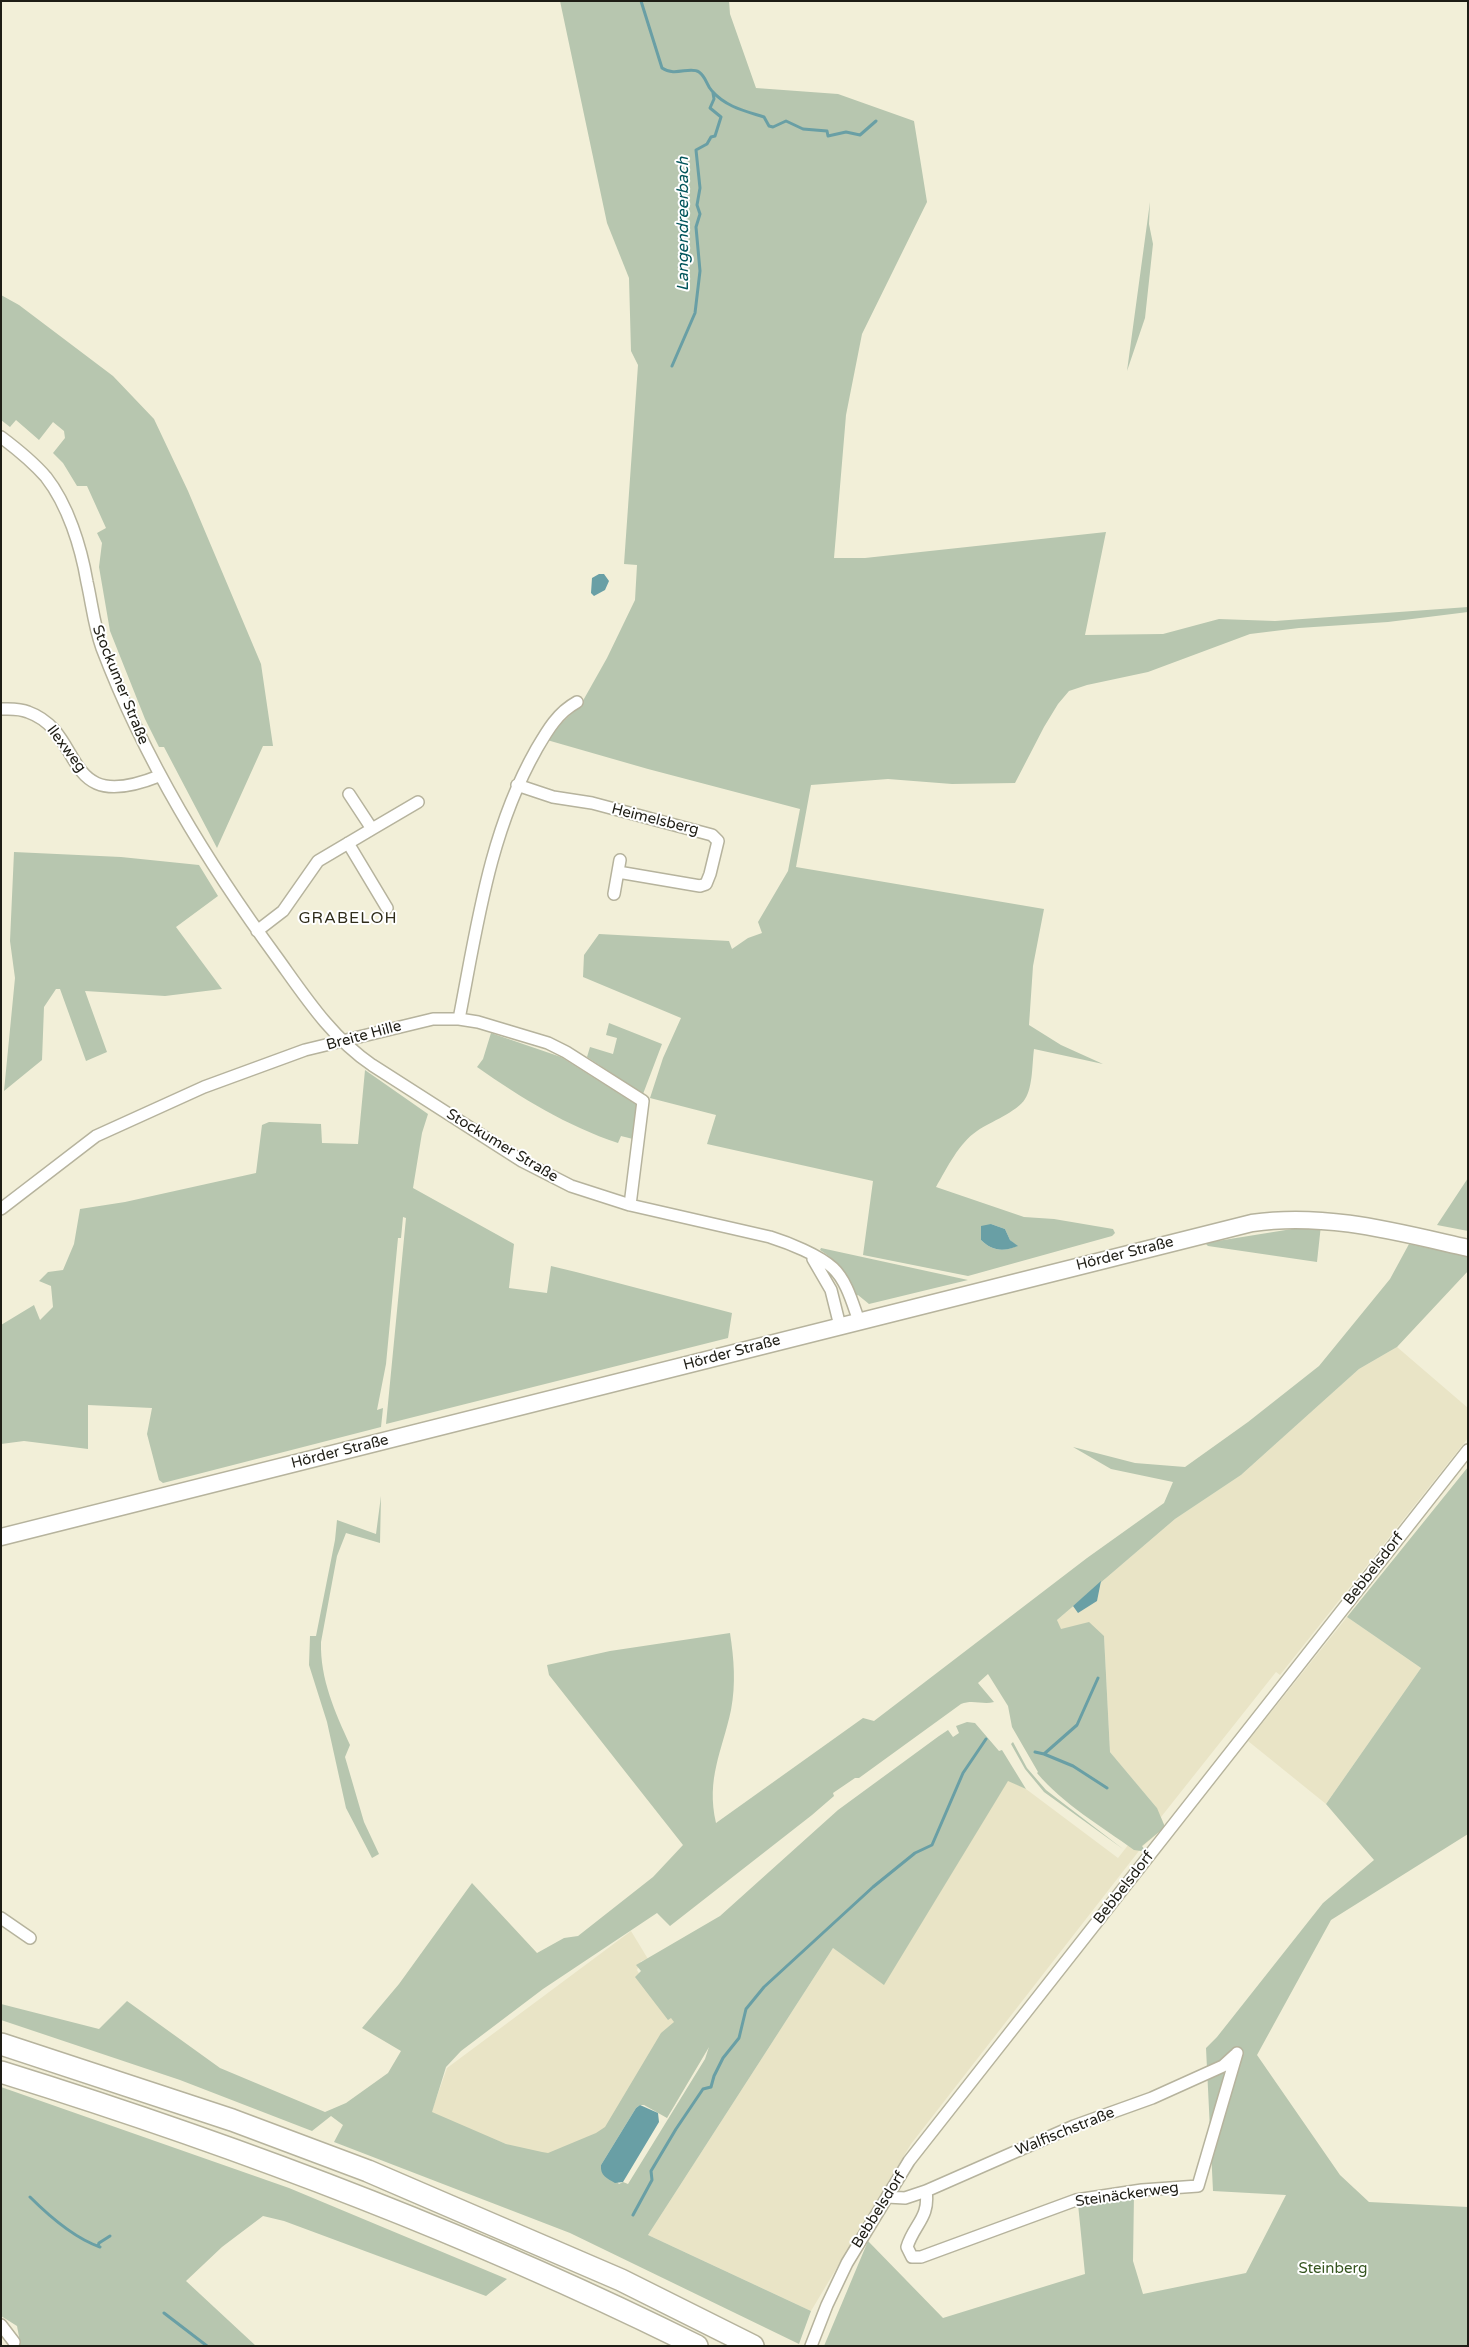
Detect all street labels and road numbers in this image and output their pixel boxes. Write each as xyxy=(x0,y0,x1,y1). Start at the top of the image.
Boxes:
street label: Stockumer Straße xyxy=(88,623,152,747)
street label: Ilexweg xyxy=(42,722,90,776)
street label: Heimelsberg xyxy=(609,800,701,840)
street label: Breite Hille xyxy=(325,1017,403,1055)
street label: Stockumer Straße xyxy=(443,1106,561,1186)
street label: Hörder Straße xyxy=(1074,1233,1176,1275)
street label: Hörder Straße xyxy=(681,1331,783,1375)
street label: Hörder Straße xyxy=(289,1431,391,1473)
street label: Bebbelsdorf xyxy=(1340,1529,1408,1609)
street label: Bebbelsdorf xyxy=(1090,1848,1158,1928)
street label: Walfischstraße xyxy=(1013,2104,1117,2160)
street label: Bebbelsdorf xyxy=(848,2168,910,2252)
street label: Steinäckerweg xyxy=(1074,2179,1180,2211)

